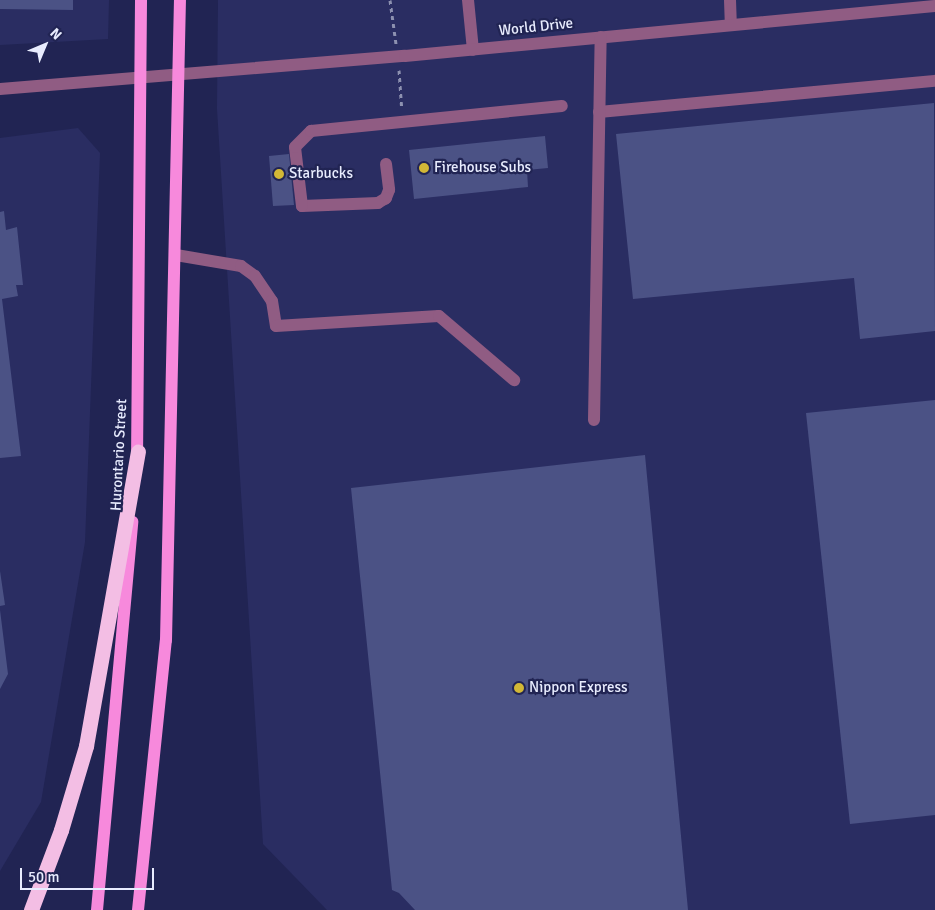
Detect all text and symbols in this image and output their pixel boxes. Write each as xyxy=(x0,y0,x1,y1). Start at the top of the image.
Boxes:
street label: World Drive xyxy=(498,14,574,40)
north arrow xyxy=(20,20,70,70)
text: N xyxy=(47,25,65,43)
place label: Firehouse Subs xyxy=(434,159,531,177)
marker: Firehouse Subs xyxy=(418,162,430,174)
place label: Starbucks xyxy=(289,165,353,183)
marker: Starbucks xyxy=(273,168,285,180)
street label: Hurontario Street xyxy=(107,398,131,512)
place label: Nippon Express xyxy=(529,679,628,697)
marker: Nippon Express xyxy=(513,682,525,694)
scale bar xyxy=(22,858,156,890)
text: 50 m xyxy=(28,868,59,886)

